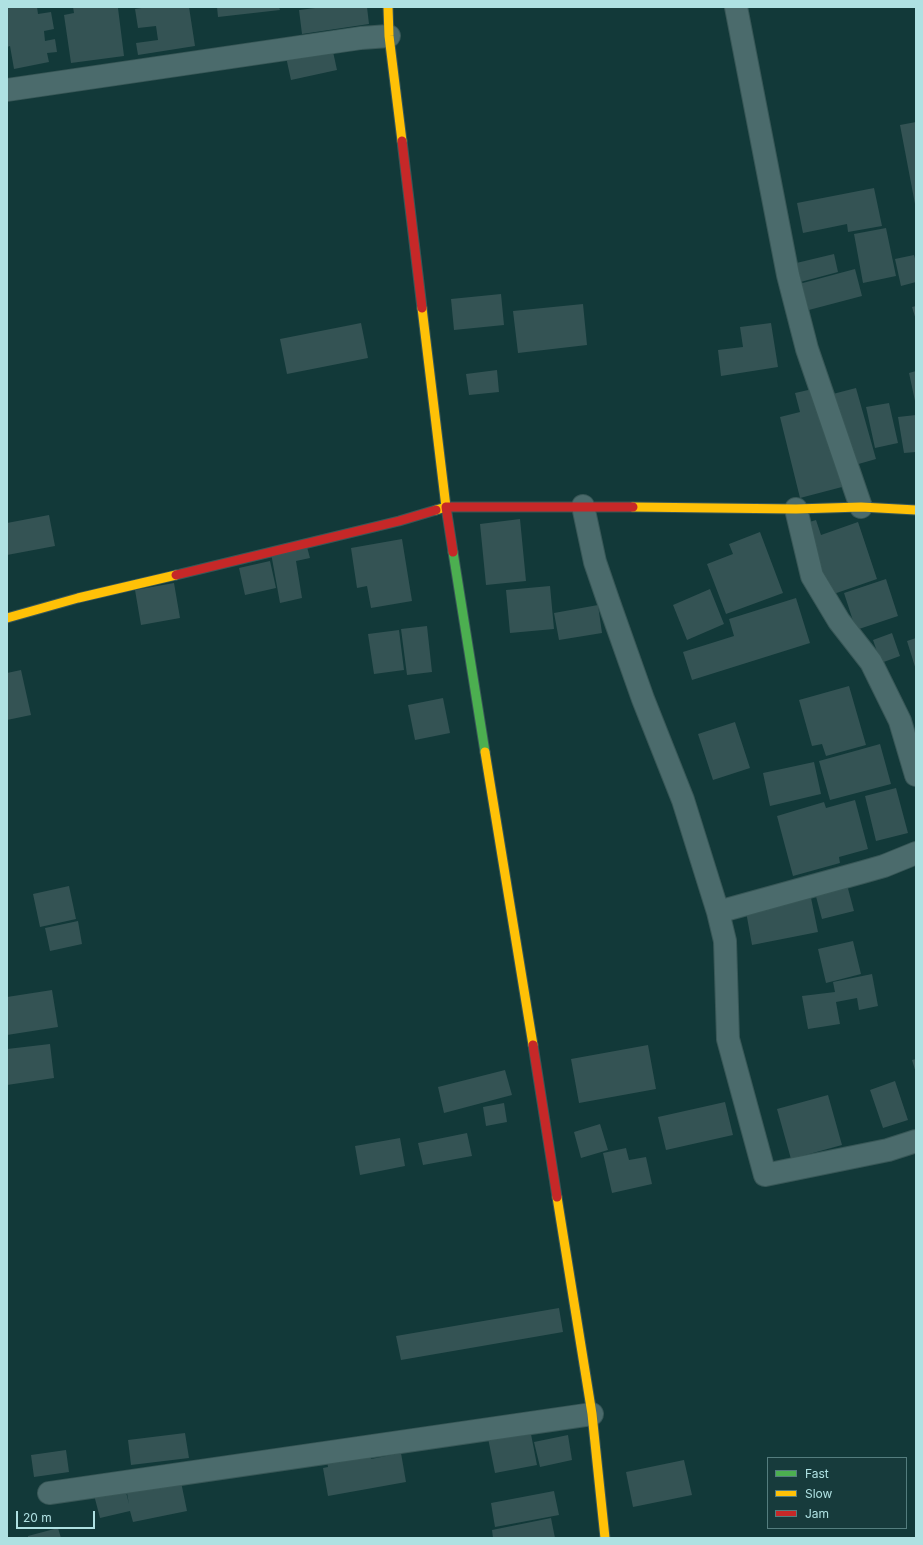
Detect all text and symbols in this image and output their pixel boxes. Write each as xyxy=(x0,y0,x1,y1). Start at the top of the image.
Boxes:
legend xyxy=(767,1457,907,1529)
text: Fast xyxy=(805,1466,829,1481)
text: Slow xyxy=(805,1486,832,1501)
scale bar xyxy=(18,1503,97,1529)
text: Jam xyxy=(805,1506,829,1521)
text: 20 m xyxy=(23,1510,52,1525)

